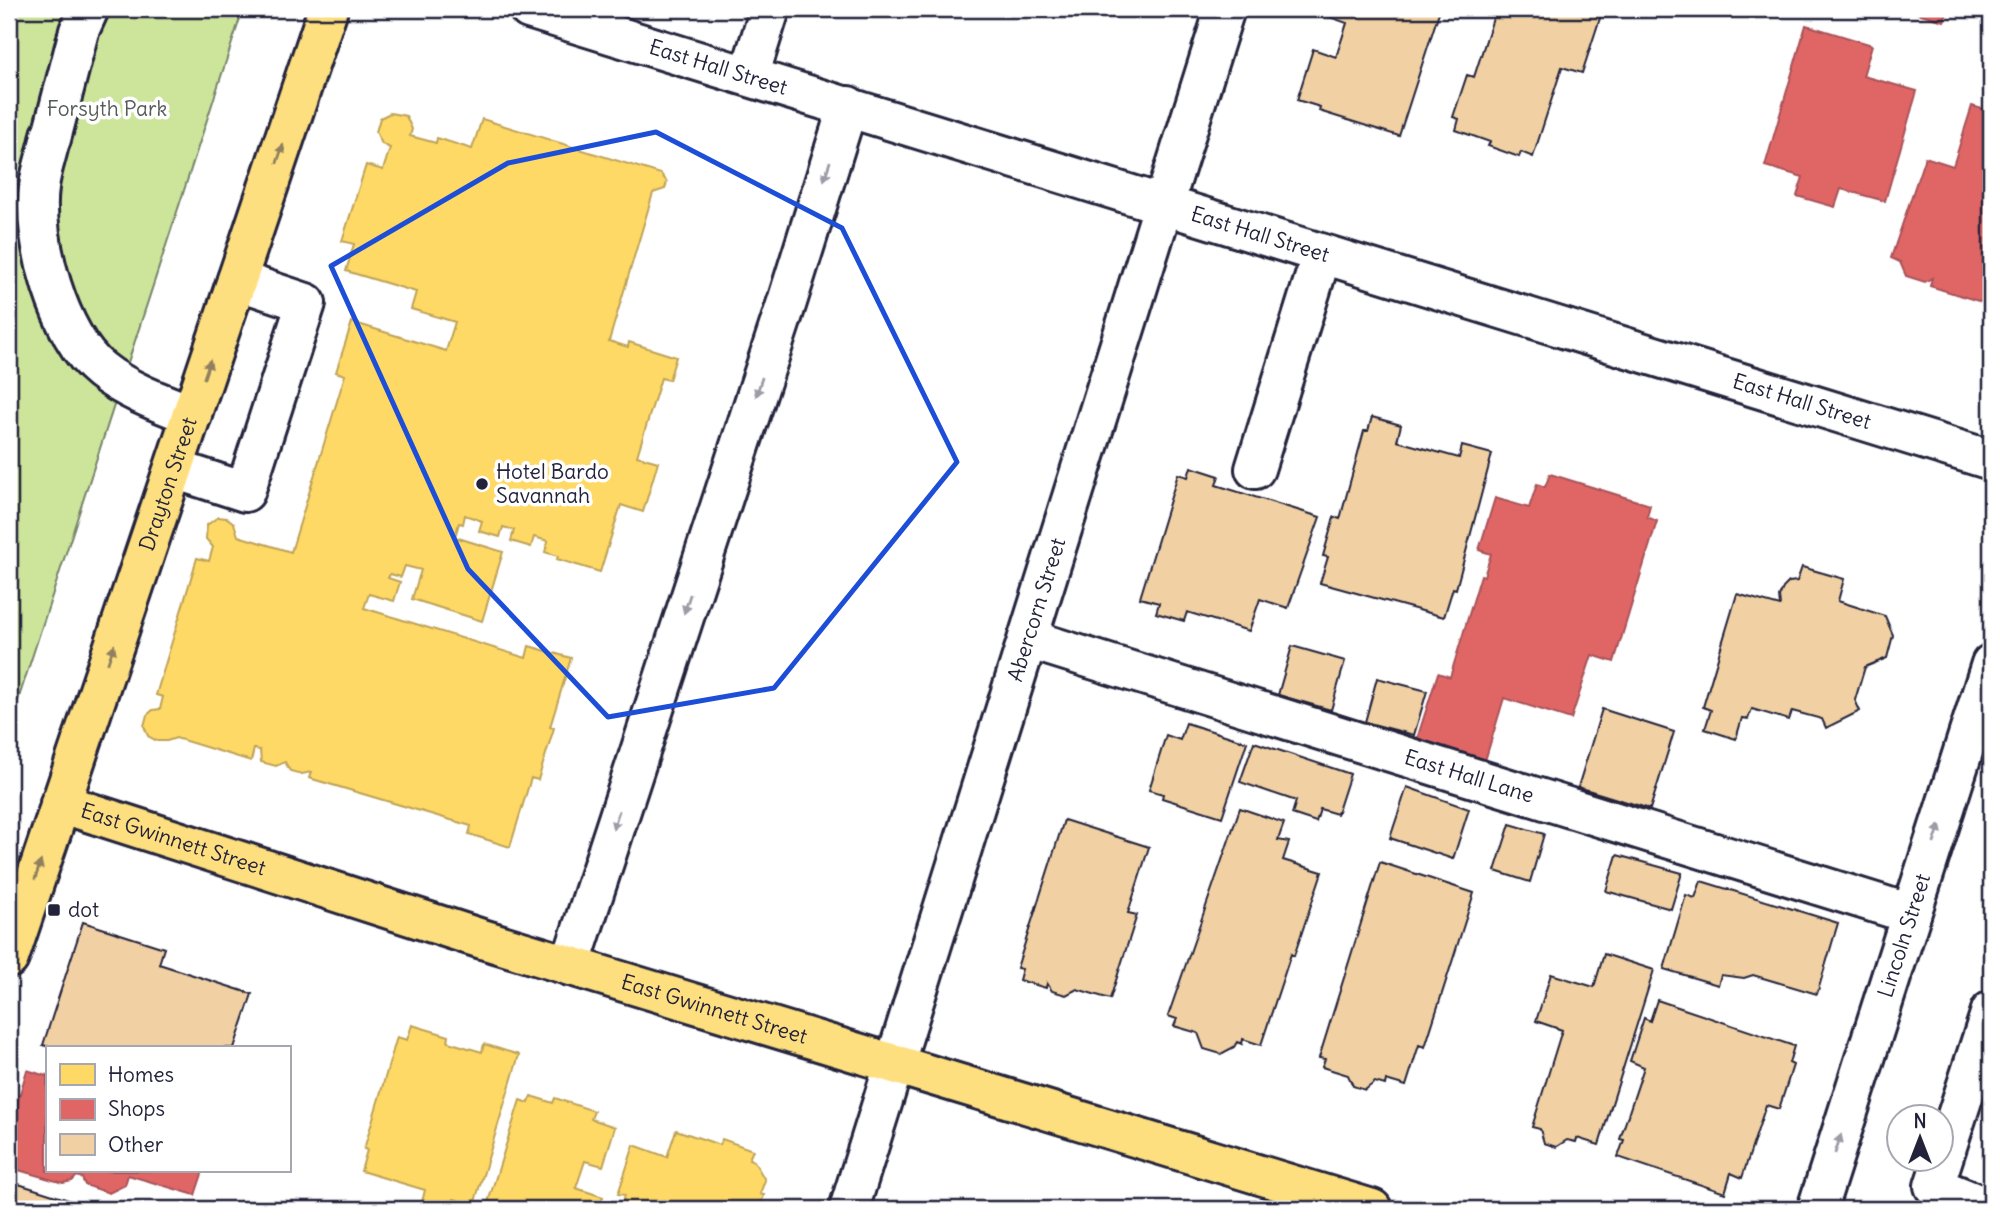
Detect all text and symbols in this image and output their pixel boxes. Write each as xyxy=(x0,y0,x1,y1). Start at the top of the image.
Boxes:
street label: East Hall Street xyxy=(646,33,791,101)
park label: Forsyth Park xyxy=(47,95,167,122)
one-way arrow xyxy=(275,143,286,164)
one-way arrow xyxy=(821,160,832,181)
street label: East Hall Street xyxy=(1188,200,1333,268)
one-way arrow xyxy=(202,359,213,380)
street label: East Hall Street xyxy=(1730,367,1874,435)
one-way arrow xyxy=(753,377,763,398)
street label: Drayton Street xyxy=(133,414,203,554)
place label: Hotel Bardo Savannah xyxy=(496,458,609,509)
marker: Hotel Bardo Savannah xyxy=(474,476,490,492)
street label: Abercorn Street xyxy=(1001,534,1071,685)
one-way arrow xyxy=(681,593,692,614)
one-way arrow xyxy=(106,644,117,665)
street label: East Hall Lane xyxy=(1401,743,1537,809)
street label: East Gwinnett Street xyxy=(77,797,269,881)
one-way arrow xyxy=(610,809,621,830)
one-way arrow xyxy=(1932,824,1942,845)
one-way arrow xyxy=(33,859,44,880)
street label: Lincoln Street xyxy=(1871,870,1936,1001)
place label: dot xyxy=(68,896,99,923)
marker: dot xyxy=(46,902,62,918)
street label: East Gwinnett Street xyxy=(618,968,811,1050)
legend xyxy=(46,1046,290,1172)
text: Homes xyxy=(108,1061,174,1088)
text: Shops xyxy=(108,1095,165,1122)
north arrow xyxy=(1884,1102,1954,1172)
text: N xyxy=(1913,1109,1927,1133)
text: Other xyxy=(108,1131,164,1158)
one-way arrow xyxy=(1833,1134,1843,1155)

